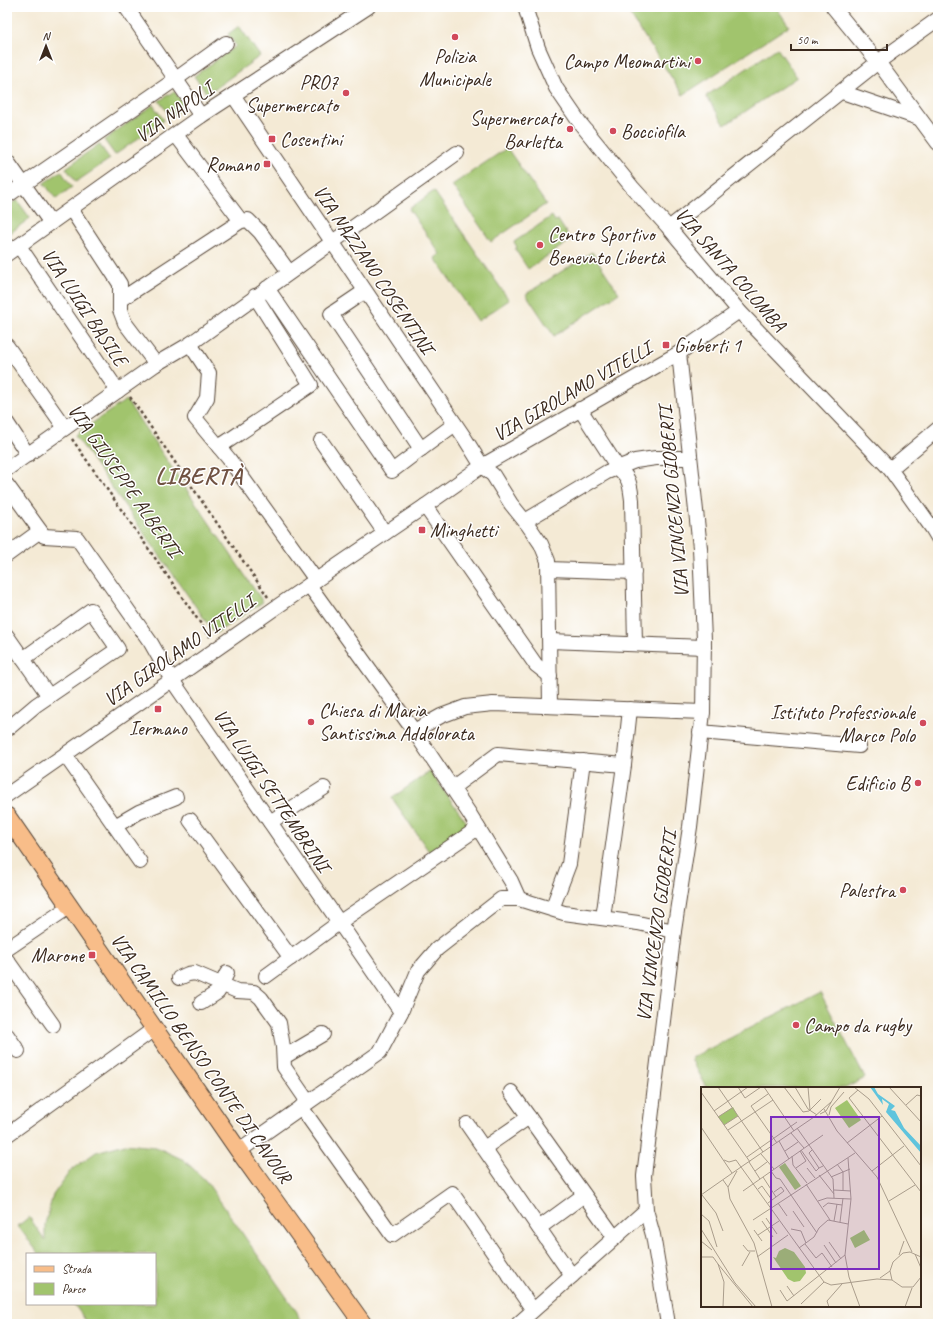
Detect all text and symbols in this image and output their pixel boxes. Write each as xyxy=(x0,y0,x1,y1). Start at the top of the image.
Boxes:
north arrow xyxy=(26,26,66,66)
scale bar xyxy=(791,26,887,52)
text: N xyxy=(43,29,52,43)
marker: Polizia Municipale xyxy=(450,32,460,42)
text: 50 m xyxy=(797,32,819,48)
place label: Polizia Municipale xyxy=(419,44,492,92)
place label: Campo Meomartini xyxy=(564,49,692,74)
marker: Campo Meomartini xyxy=(693,56,703,66)
place label: PRO7 Supermercato xyxy=(246,70,340,118)
street label: VIA NAPOLI xyxy=(130,74,221,148)
marker: PRO7 Supermercato xyxy=(341,88,351,98)
place label: Supermercato Barletta xyxy=(470,106,564,154)
place label: Bocciofila xyxy=(621,119,686,144)
marker: Supermercato Barletta xyxy=(565,124,575,134)
marker: Bocciofila xyxy=(608,126,618,136)
place label: Cosentini xyxy=(280,127,344,152)
marker: Cosentini xyxy=(267,134,277,144)
place label: Romano xyxy=(206,152,260,177)
marker: Romano xyxy=(262,159,272,169)
street label: VIA NAZZANO COSENTINI xyxy=(308,180,442,362)
street label: VIA SANTA COLOMBA xyxy=(670,202,792,337)
place label: Centro Sportivo Benevnto Libertà xyxy=(548,222,666,270)
marker: Centro Sportivo Benevnto Libertà xyxy=(535,240,545,250)
street label: VIA LUIGI BASILE xyxy=(36,244,135,373)
place label: Gioberti 1 xyxy=(674,333,742,358)
street label: VIA GIROLAMO VITELLI xyxy=(489,334,659,447)
marker: Gioberti 1 xyxy=(661,340,671,350)
street label: VIA GIUSEPPE ALBERTI xyxy=(62,399,189,565)
street label: VIA VINCENZO GIOBERTI xyxy=(652,401,694,599)
district label: LIBERTÀ xyxy=(155,461,245,491)
place label: Minghetti xyxy=(430,518,499,543)
marker: Minghetti xyxy=(417,525,427,535)
street label: VIA GIROLAMO VITELLI xyxy=(99,587,263,712)
place label: Chiesa di Maria Santissima Addolorata xyxy=(319,698,476,746)
place label: Istituto Professionale Marco Polo xyxy=(770,700,916,748)
marker: Iermano xyxy=(153,704,163,714)
street label: VIA LUIGI SETTEMBRINI xyxy=(208,704,338,880)
place label: Iermano xyxy=(129,716,188,741)
marker: Chiesa di Maria Santissima Addolorata xyxy=(306,717,316,727)
marker: Istituto Professionale Marco Polo xyxy=(918,718,928,728)
place label: Edificio B xyxy=(846,771,912,796)
marker: Edificio B xyxy=(913,778,923,788)
street label: VIA VINCENZO GIOBERTI xyxy=(631,825,683,1023)
place label: Palestra xyxy=(839,878,897,903)
marker: Palestra xyxy=(898,885,908,895)
street label: VIA CAMILLO BENSO CONTE DI CAVOUR xyxy=(105,928,299,1190)
place label: Marone xyxy=(31,943,85,968)
marker: Marone xyxy=(87,950,97,960)
place label: Campo da rugby xyxy=(804,1013,913,1038)
marker: Campo da rugby xyxy=(791,1020,801,1030)
inset map xyxy=(701,1087,921,1307)
legend xyxy=(26,1253,156,1305)
text: Strada xyxy=(62,1261,92,1277)
text: Parco xyxy=(62,1281,87,1297)

